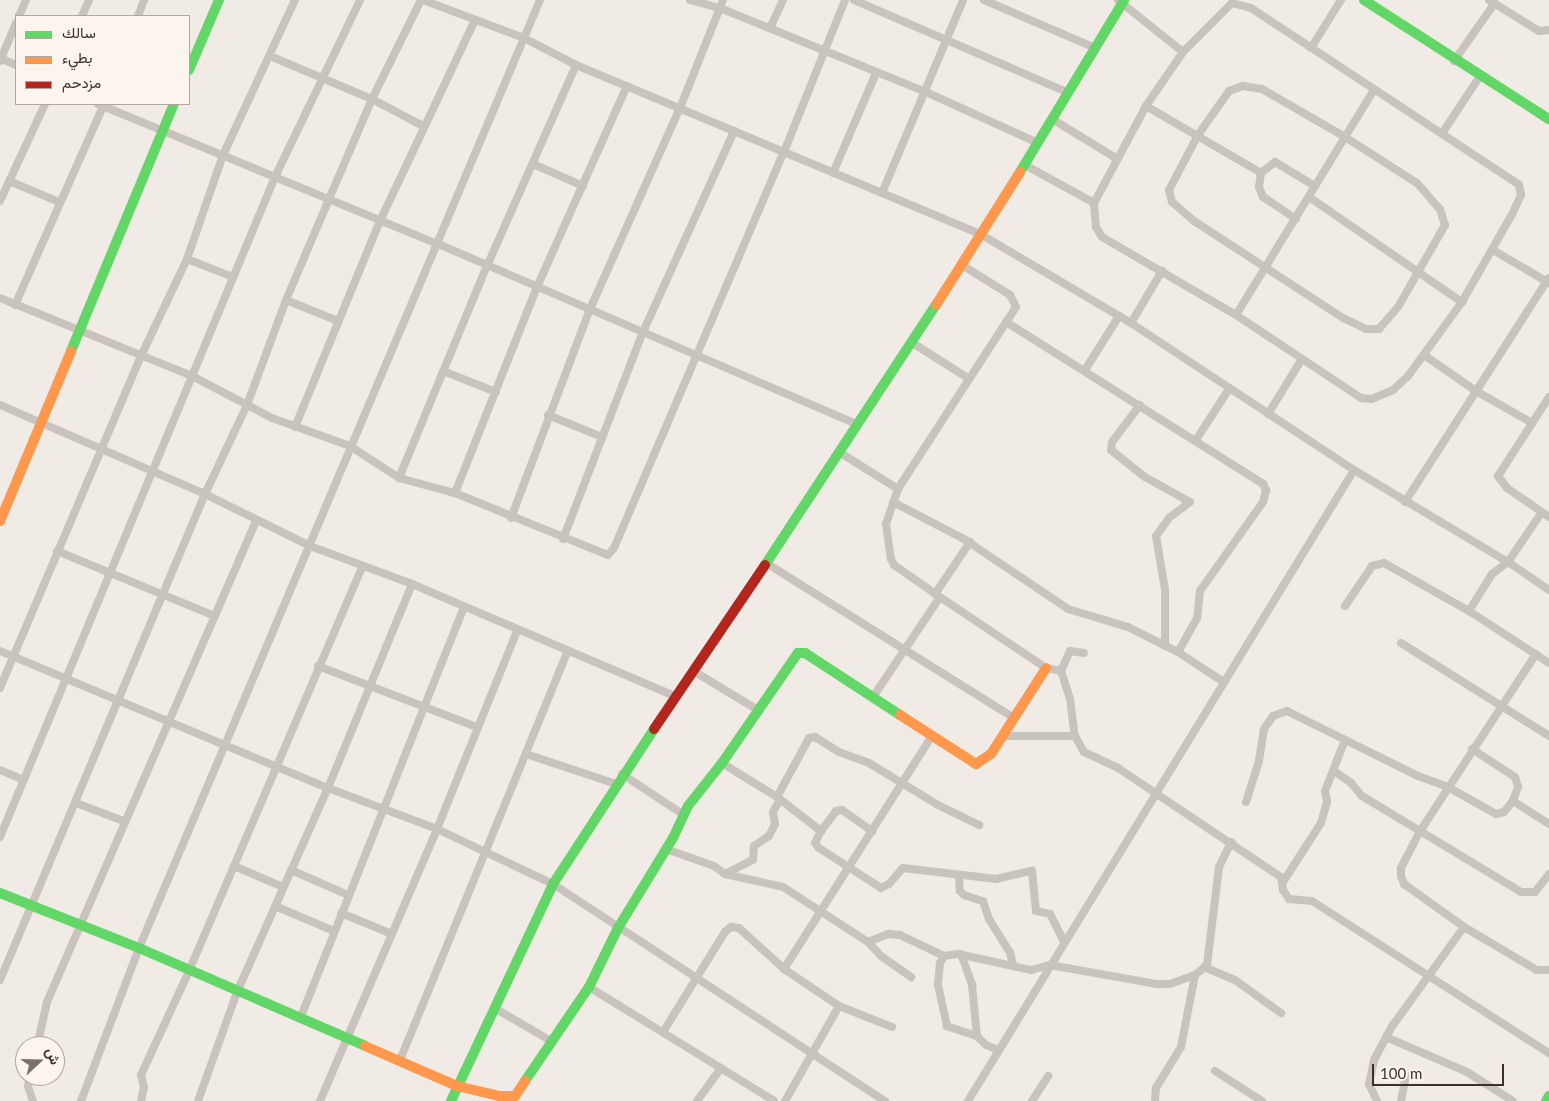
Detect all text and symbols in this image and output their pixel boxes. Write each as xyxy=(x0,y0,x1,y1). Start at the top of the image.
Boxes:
legend xyxy=(15,15,190,105)
text: سالك xyxy=(62,23,96,41)
text: بطيء xyxy=(62,48,92,66)
text: مزدحم xyxy=(62,73,101,91)
north arrow xyxy=(15,1036,65,1086)
text: ش xyxy=(43,1045,64,1067)
scale bar xyxy=(1374,1054,1506,1086)
text: 100 m xyxy=(1380,1064,1422,1082)

